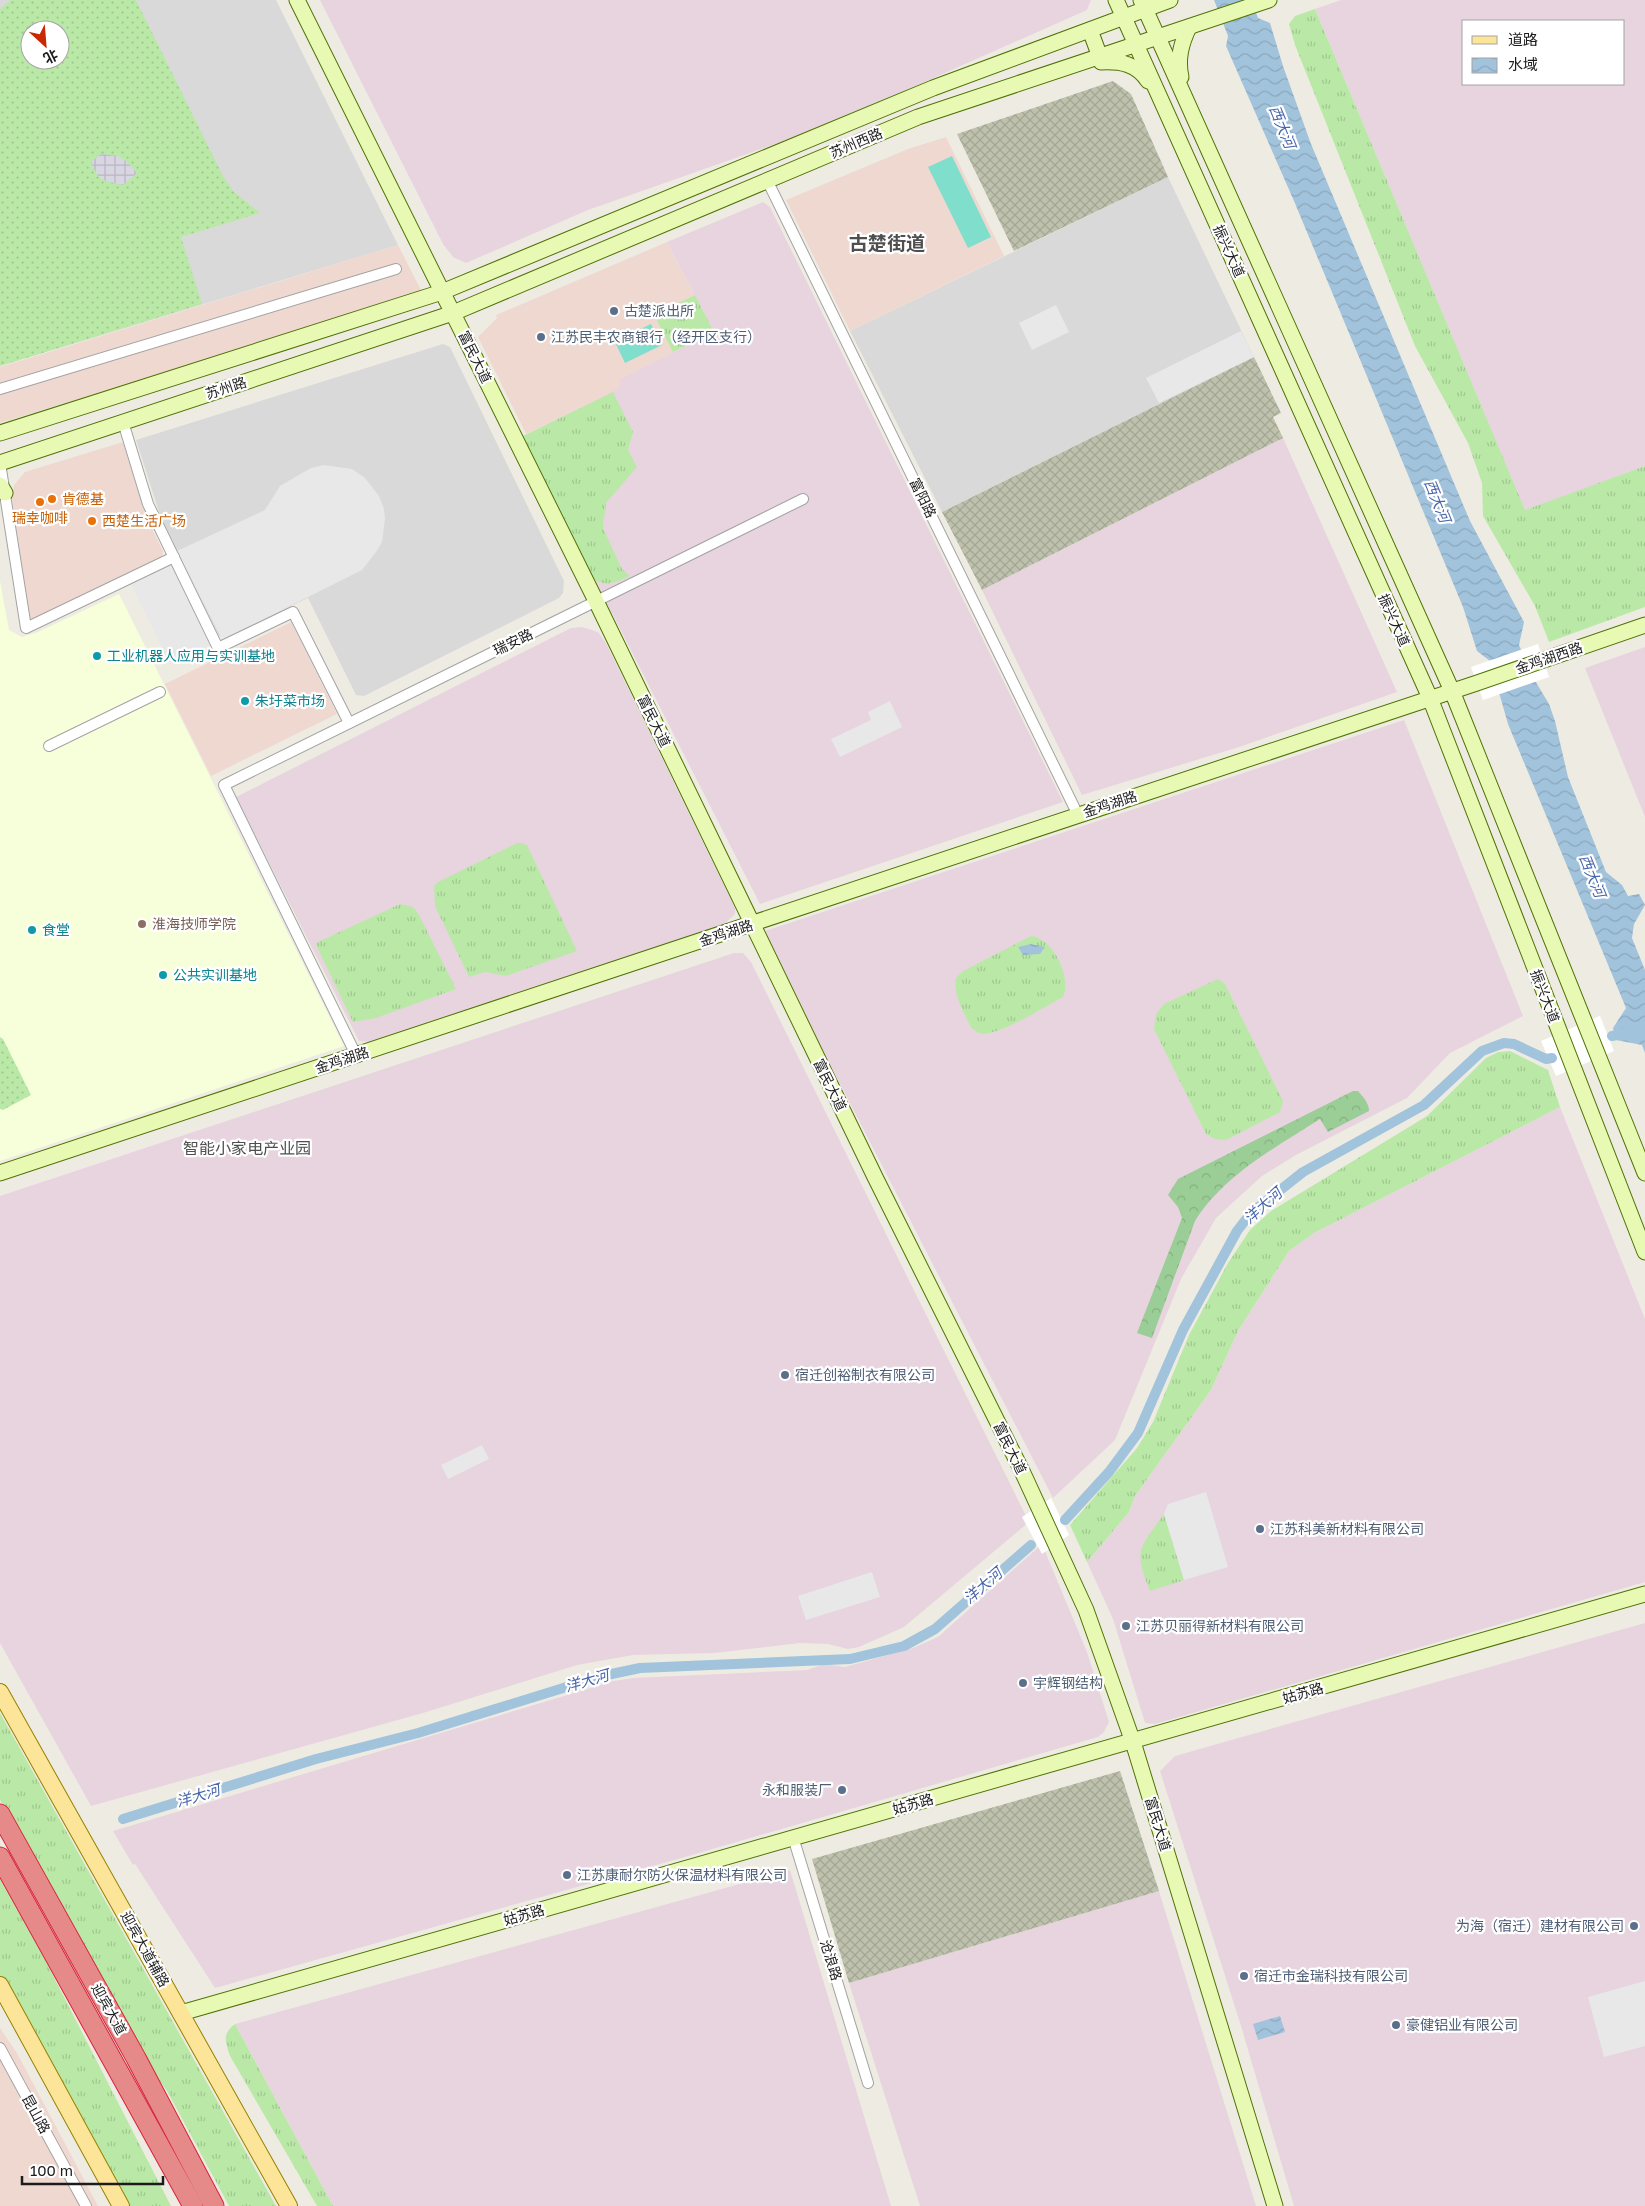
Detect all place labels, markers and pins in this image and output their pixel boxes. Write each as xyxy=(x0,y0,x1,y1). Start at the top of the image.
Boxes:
place label: 古楚派出所 xyxy=(624,302,694,319)
marker: 古楚派出所 xyxy=(608,305,620,317)
place label: 江苏民丰农商银行（经开区支行） xyxy=(551,328,761,345)
marker: 江苏民丰农商银行（经开区支行） xyxy=(535,331,547,343)
place label: 肯德基 xyxy=(62,490,104,507)
marker: 肯德基 xyxy=(46,493,58,505)
marker: 瑞幸咖啡 xyxy=(34,496,46,508)
place label: 瑞幸咖啡 xyxy=(12,509,68,526)
place label: 西楚生活广场 xyxy=(102,512,186,529)
marker: 西楚生活广场 xyxy=(86,515,98,527)
place label: 工业机器人应用与实训基地 xyxy=(107,647,275,664)
marker: 工业机器人应用与实训基地 xyxy=(91,650,103,662)
place label: 朱圩菜市场 xyxy=(255,692,325,709)
marker: 朱圩菜市场 xyxy=(239,695,251,707)
place label: 淮海技师学院 xyxy=(152,915,236,932)
marker: 淮海技师学院 xyxy=(136,918,148,930)
place label: 食堂 xyxy=(42,921,70,938)
marker: 食堂 xyxy=(26,924,38,936)
place label: 公共实训基地 xyxy=(173,966,257,983)
marker: 公共实训基地 xyxy=(157,969,169,981)
place label: 宿迁创裕制衣有限公司 xyxy=(795,1366,935,1383)
marker: 宿迁创裕制衣有限公司 xyxy=(779,1369,791,1381)
place label: 江苏科美新材料有限公司 xyxy=(1270,1520,1424,1537)
marker: 江苏科美新材料有限公司 xyxy=(1254,1523,1266,1535)
place label: 江苏贝丽得新材料有限公司 xyxy=(1136,1617,1304,1634)
marker: 江苏贝丽得新材料有限公司 xyxy=(1120,1620,1132,1632)
place label: 宇辉钢结构 xyxy=(1033,1674,1103,1691)
marker: 宇辉钢结构 xyxy=(1017,1677,1029,1689)
place label: 永和服装厂 xyxy=(762,1781,832,1798)
marker: 永和服装厂 xyxy=(836,1784,848,1796)
place label: 江苏康耐尔防火保温材料有限公司 xyxy=(577,1866,787,1883)
marker: 江苏康耐尔防火保温材料有限公司 xyxy=(561,1869,573,1881)
place label: 为海（宿迁）建材有限公司 xyxy=(1456,1917,1624,1934)
marker: 为海（宿迁）建材有限公司 xyxy=(1628,1920,1640,1932)
place label: 宿迁市金瑞科技有限公司 xyxy=(1254,1967,1408,1984)
marker: 宿迁市金瑞科技有限公司 xyxy=(1238,1970,1250,1982)
place label: 豪健铝业有限公司 xyxy=(1406,2016,1518,2033)
marker: 豪健铝业有限公司 xyxy=(1390,2019,1402,2031)

